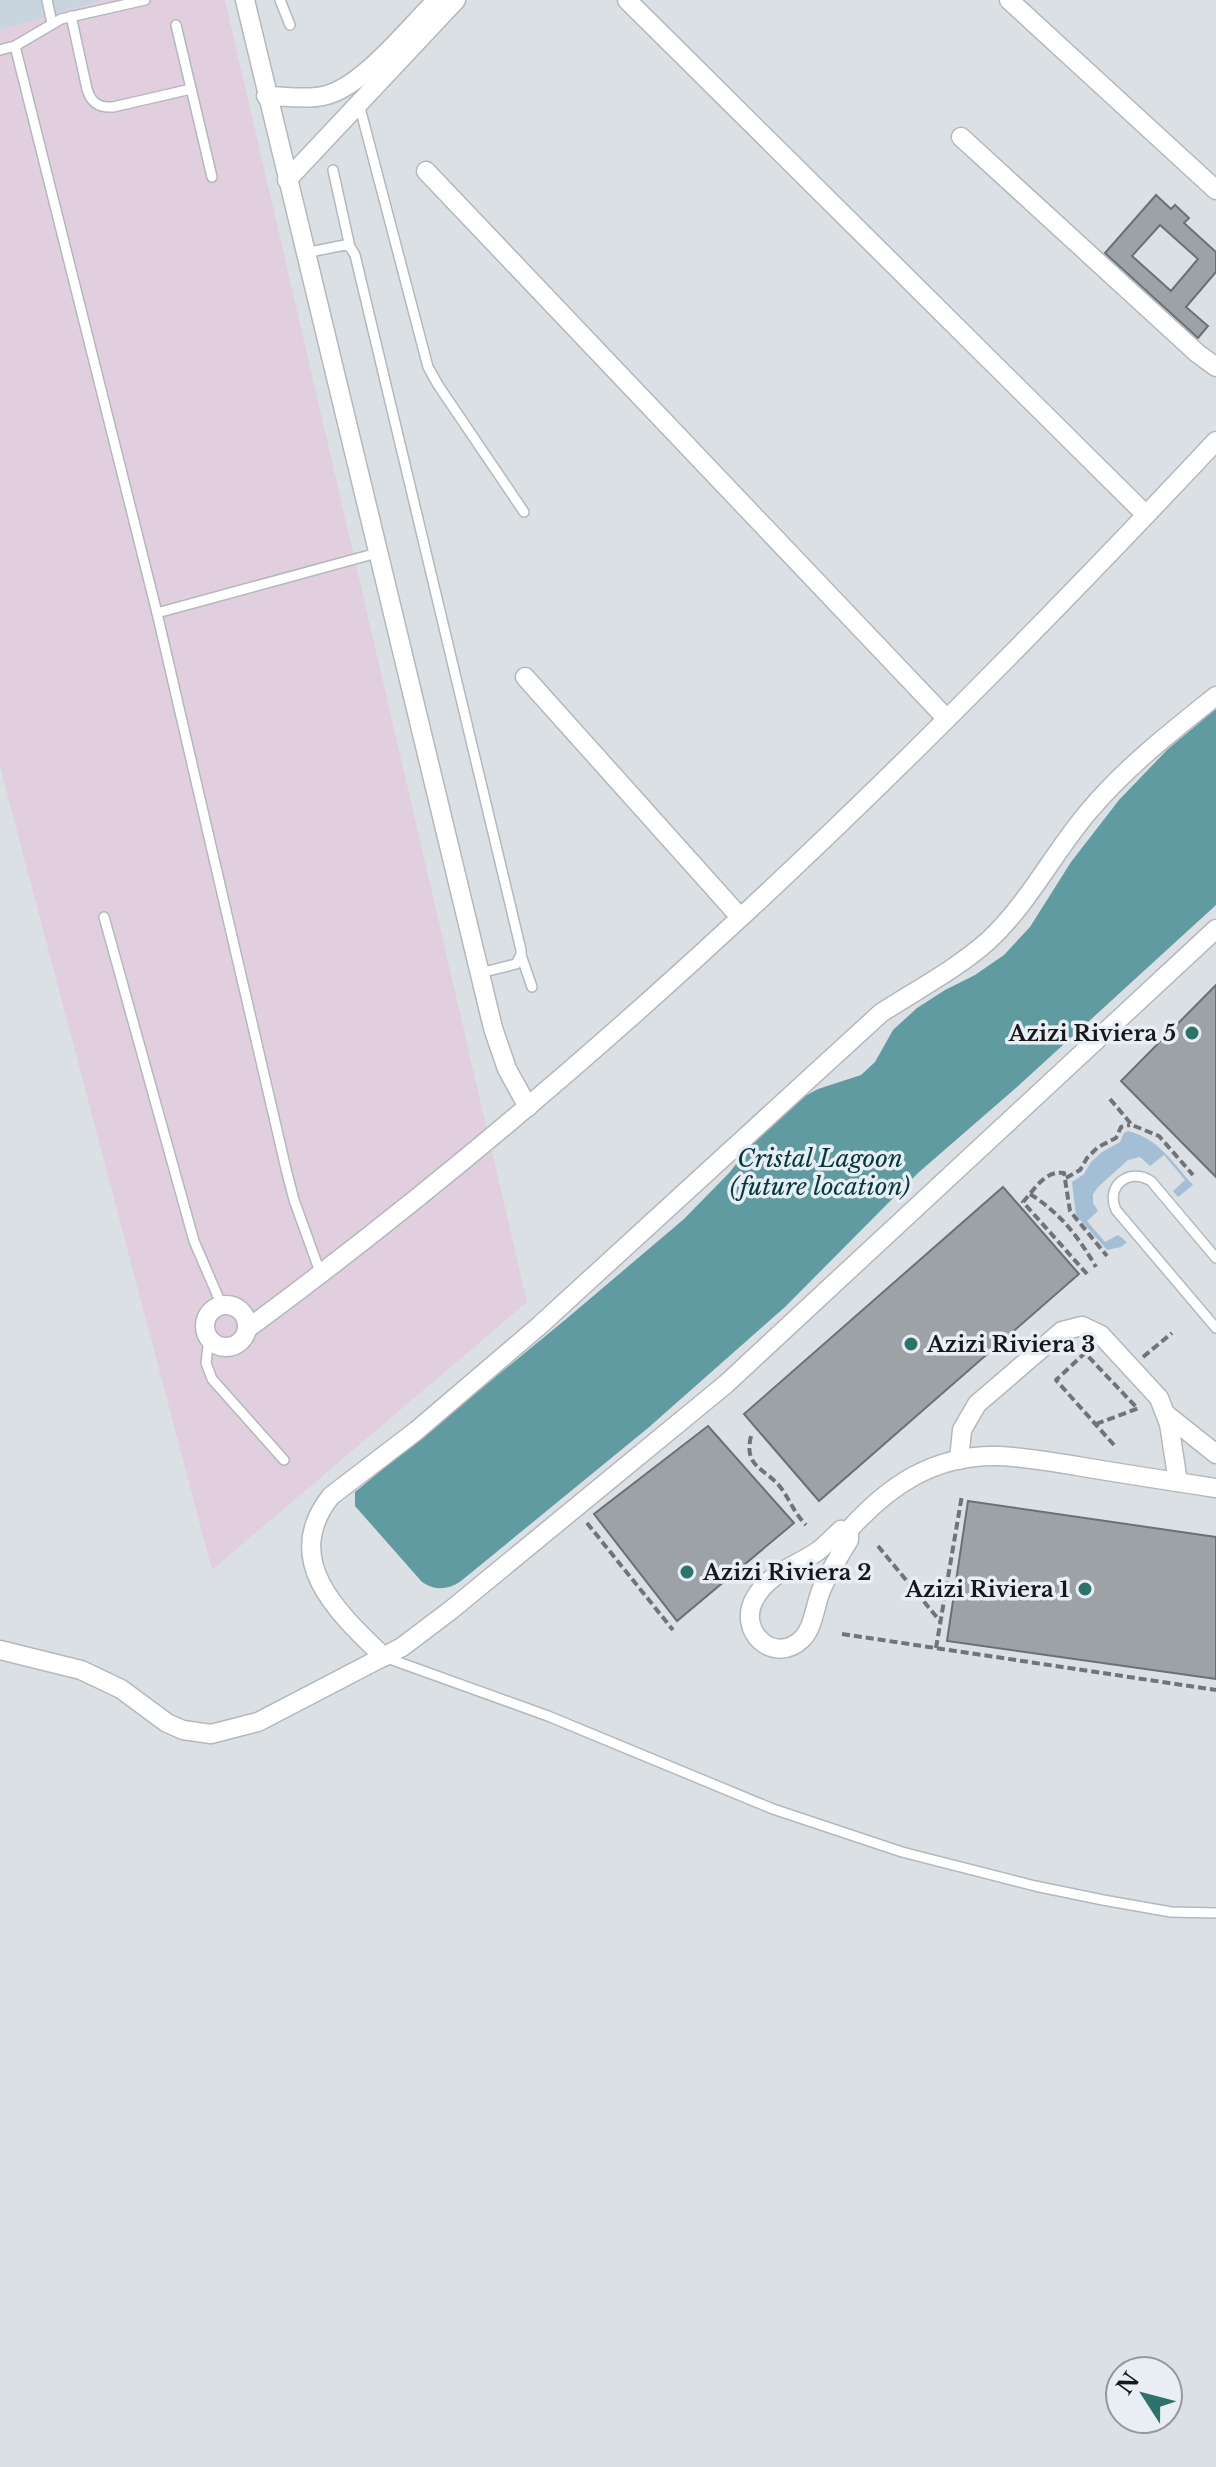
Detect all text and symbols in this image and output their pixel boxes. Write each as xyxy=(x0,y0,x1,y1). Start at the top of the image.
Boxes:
place label: Azizi Riviera 5 xyxy=(1008,1020,1176,1047)
marker: Azizi Riviera 5 xyxy=(1183,1024,1201,1042)
water label: Cristal Lagoon (future location) xyxy=(730,1144,910,1201)
place label: Azizi Riviera 3 xyxy=(926,1331,1095,1358)
marker: Azizi Riviera 3 xyxy=(902,1335,920,1353)
place label: Azizi Riviera 2 xyxy=(702,1559,871,1586)
marker: Azizi Riviera 2 xyxy=(678,1563,696,1581)
place label: Azizi Riviera 1 xyxy=(904,1576,1069,1603)
marker: Azizi Riviera 1 xyxy=(1076,1580,1094,1598)
north arrow xyxy=(1104,2355,1184,2435)
text: N xyxy=(1111,2367,1145,2400)

